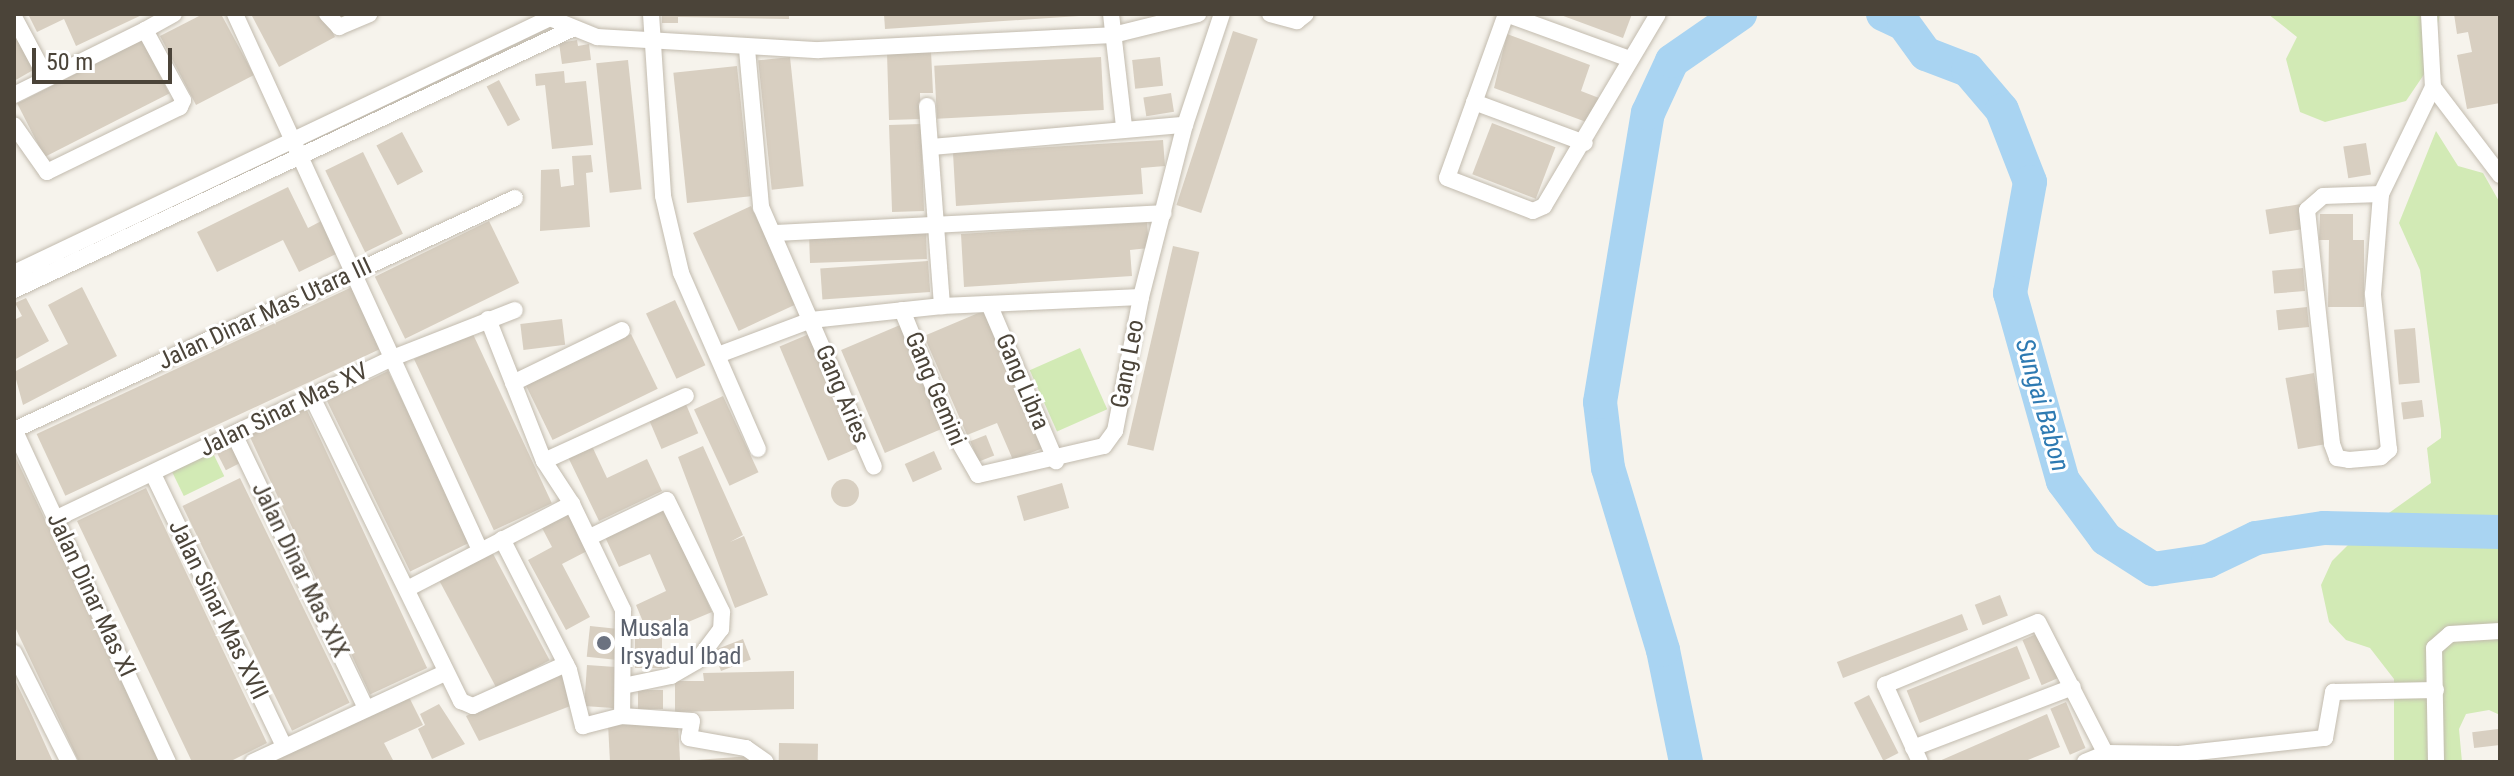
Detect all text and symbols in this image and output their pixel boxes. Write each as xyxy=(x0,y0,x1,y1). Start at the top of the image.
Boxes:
scale bar xyxy=(36,32,176,82)
text: 50 m xyxy=(46,48,93,76)
street label: Jalan Dinar Mas Utara III xyxy=(154,252,376,376)
street label: Gang Leo xyxy=(1105,317,1151,411)
street label: Gang Gemini xyxy=(898,328,972,450)
street label: Gang Libra xyxy=(989,330,1055,434)
water label: Sungai Babon xyxy=(2008,335,2076,475)
street label: Gang Aries xyxy=(809,341,875,447)
street label: Jalan Sinar Mas XV xyxy=(195,357,373,463)
street label: Jalan Dinar Mas XIX xyxy=(245,478,355,662)
street label: Jalan Dinar Mas XI xyxy=(40,508,142,682)
street label: Jalan Sinar Mas XVII xyxy=(162,516,274,704)
place label: Musala Irsyadul Ibad xyxy=(620,615,741,671)
marker: Musala Irsyadul Ibad xyxy=(595,634,613,652)

